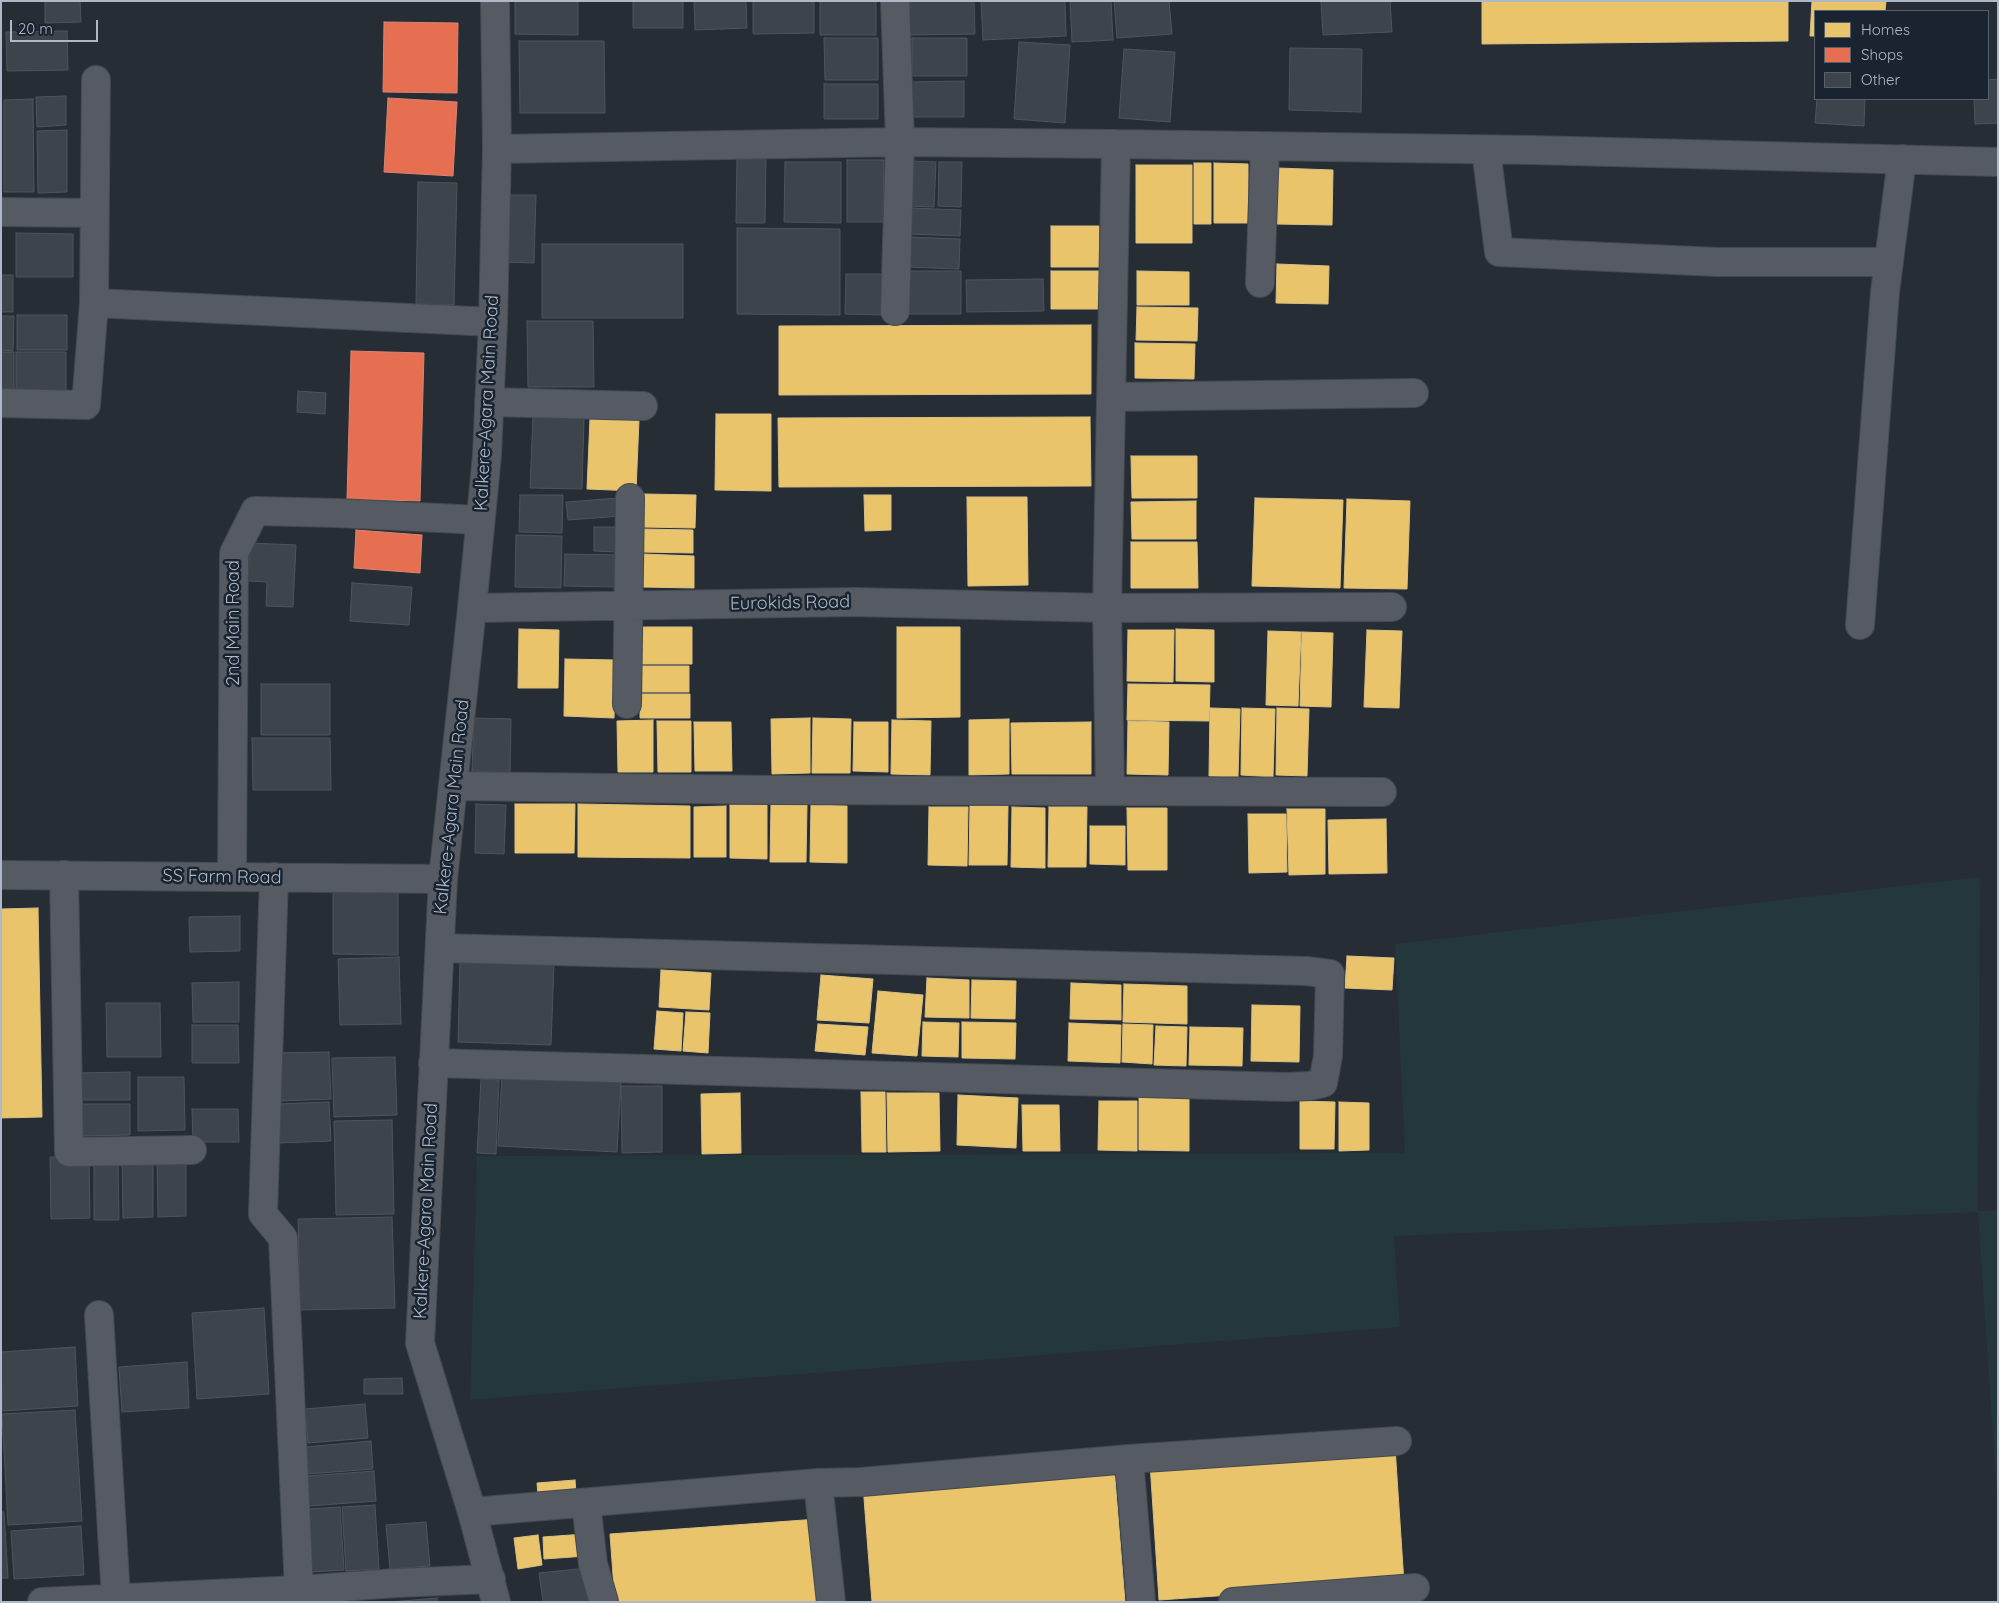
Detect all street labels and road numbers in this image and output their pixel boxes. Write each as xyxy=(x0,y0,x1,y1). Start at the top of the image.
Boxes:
street label: Kalkere-Agara Main Road xyxy=(471,294,503,512)
street label: 2nd Main Road xyxy=(223,560,245,686)
street label: Eurokids Road xyxy=(730,591,850,615)
street label: Kalkere-Agara Main Road xyxy=(430,698,474,916)
street label: SS Farm Road xyxy=(162,865,282,889)
street label: Kalkere-Agara Main Road xyxy=(410,1102,442,1320)

